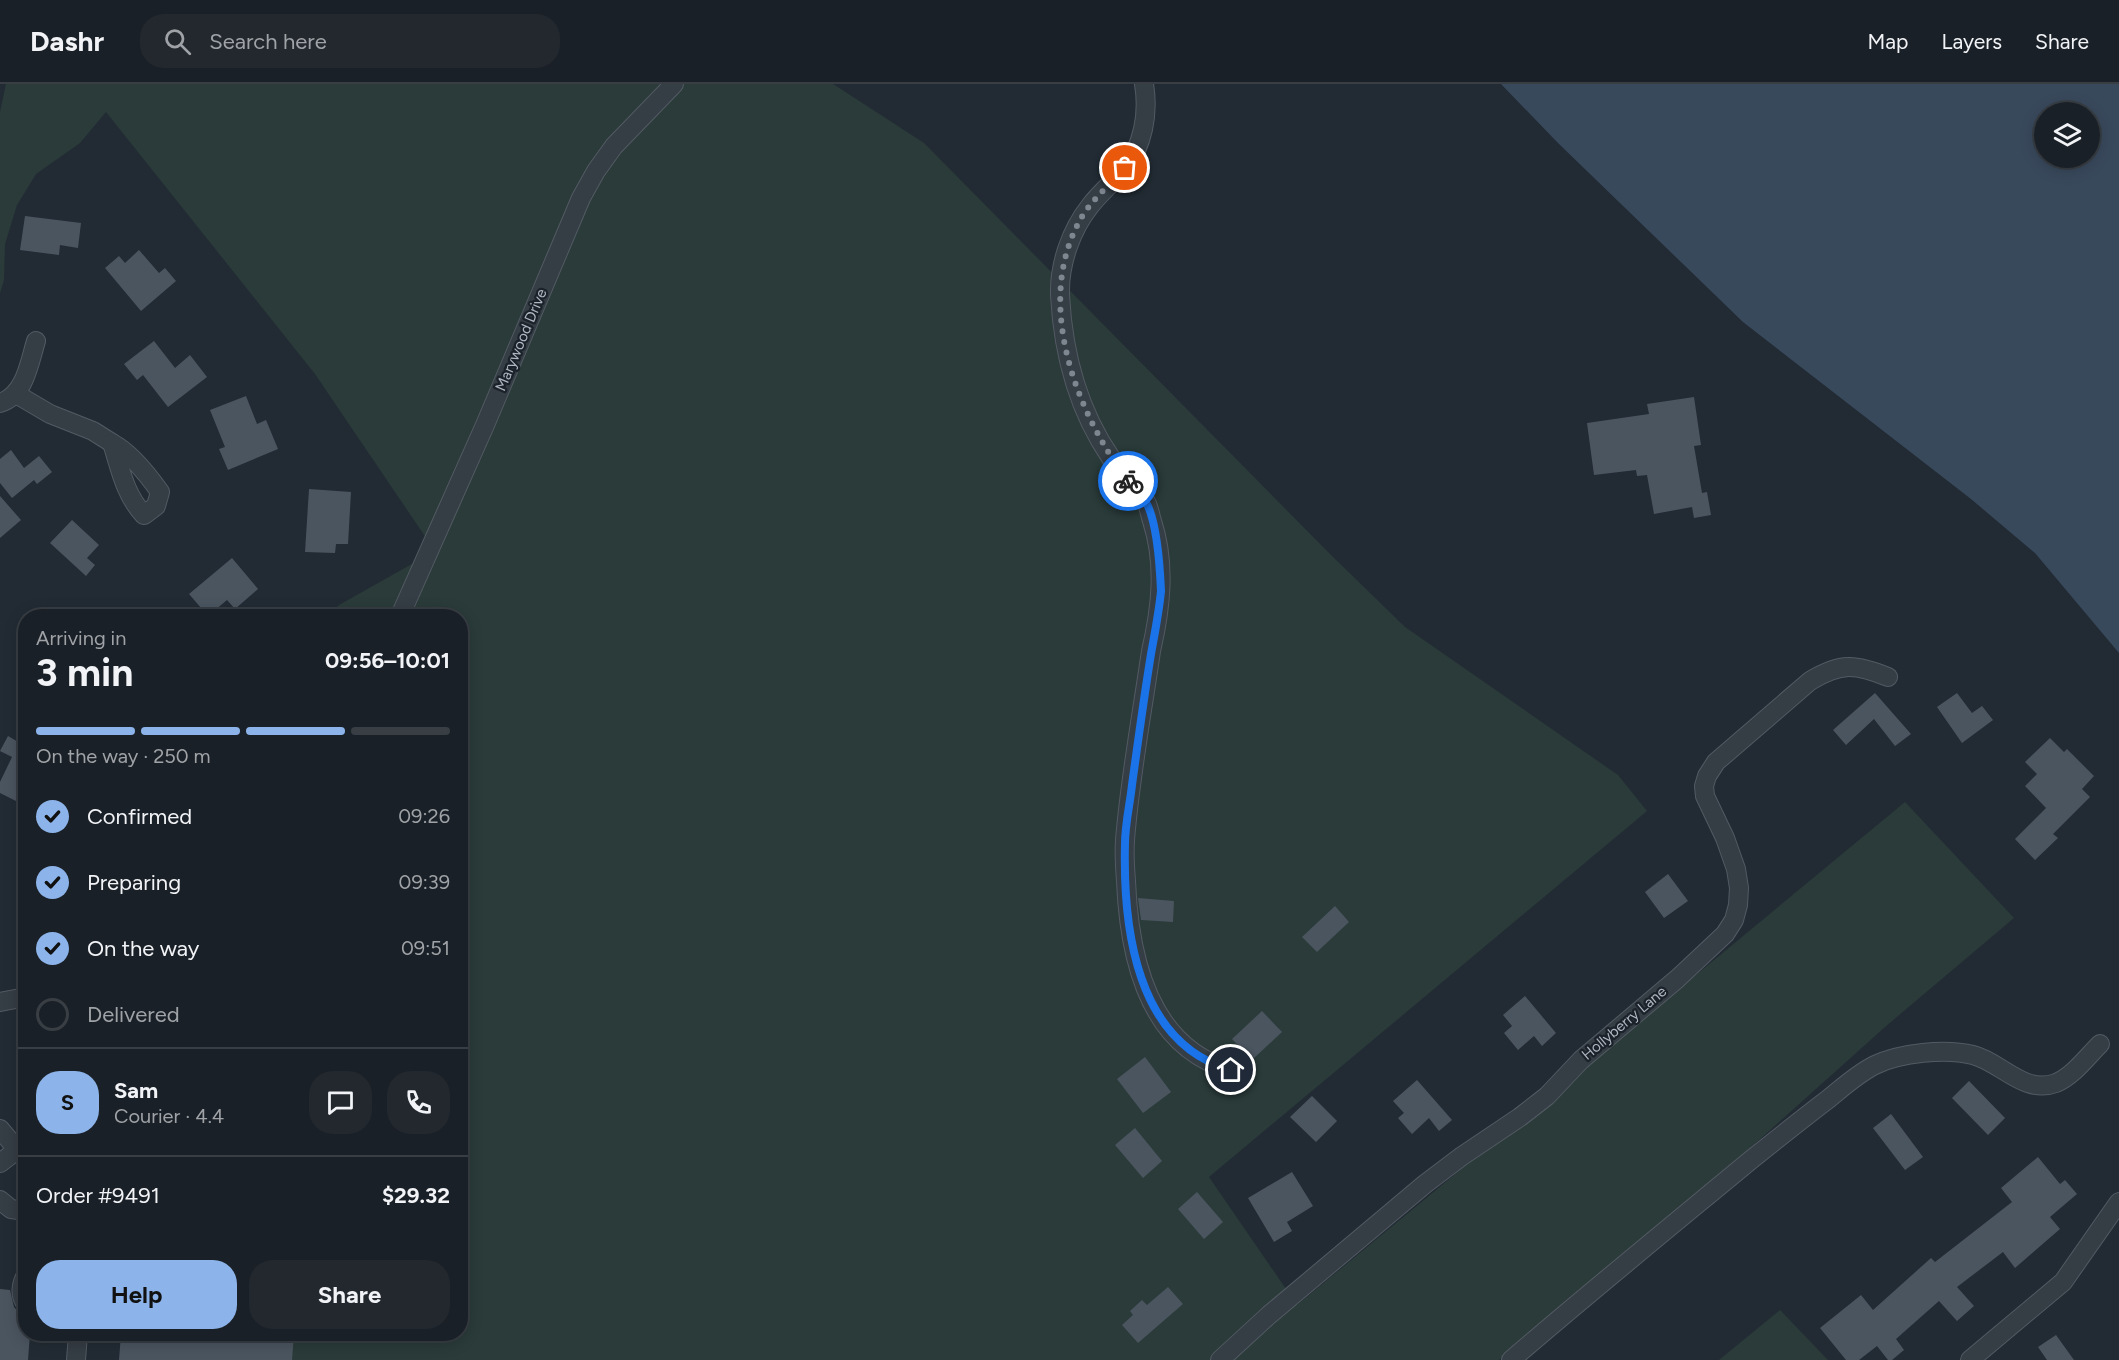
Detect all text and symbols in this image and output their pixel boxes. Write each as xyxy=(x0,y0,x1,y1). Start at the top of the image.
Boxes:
search box xyxy=(140,14,560,68)
text: Dashr xyxy=(30,24,104,58)
icon: search xyxy=(161,25,194,58)
text: Search here xyxy=(209,28,327,55)
text: Map xyxy=(1868,29,1908,54)
text: Layers xyxy=(1941,29,2002,54)
text: Share xyxy=(2035,29,2089,54)
map controls xyxy=(2034,102,2100,168)
button: layers xyxy=(2034,102,2100,168)
pin xyxy=(1099,142,1150,193)
icon: bag xyxy=(1108,151,1141,184)
street label: Marywood Drive xyxy=(491,286,551,394)
courier xyxy=(1098,451,1158,511)
icon: bike xyxy=(1112,465,1145,498)
text: Arriving in xyxy=(36,626,126,650)
text: 09:56–10:01 xyxy=(325,647,450,674)
text: 3 min xyxy=(36,649,133,696)
text: On the way · 250 m xyxy=(36,744,211,768)
icon: check xyxy=(36,800,69,833)
text: Confirmed xyxy=(87,803,192,830)
text: 09:26 xyxy=(398,804,450,828)
icon: check xyxy=(36,866,69,899)
text: Preparing xyxy=(87,869,181,896)
text: 09:39 xyxy=(399,870,450,894)
icon: check xyxy=(36,932,69,965)
text: On the way xyxy=(87,935,199,962)
text: 09:51 xyxy=(401,936,450,960)
street label: Hollyberry Lane xyxy=(1578,982,1670,1064)
text: Delivered xyxy=(87,1001,180,1028)
pin xyxy=(1205,1044,1256,1095)
icon: home xyxy=(1214,1053,1247,1086)
button: chat xyxy=(309,1071,372,1134)
button: phone xyxy=(387,1071,450,1134)
text: Sam xyxy=(114,1077,158,1104)
text: S xyxy=(61,1089,74,1116)
text: Courier · 4.4 xyxy=(114,1104,224,1128)
text: Order #9491 xyxy=(36,1182,160,1209)
text: $29.32 xyxy=(382,1182,450,1209)
button: Help xyxy=(36,1260,237,1329)
button: Share xyxy=(249,1260,450,1329)

